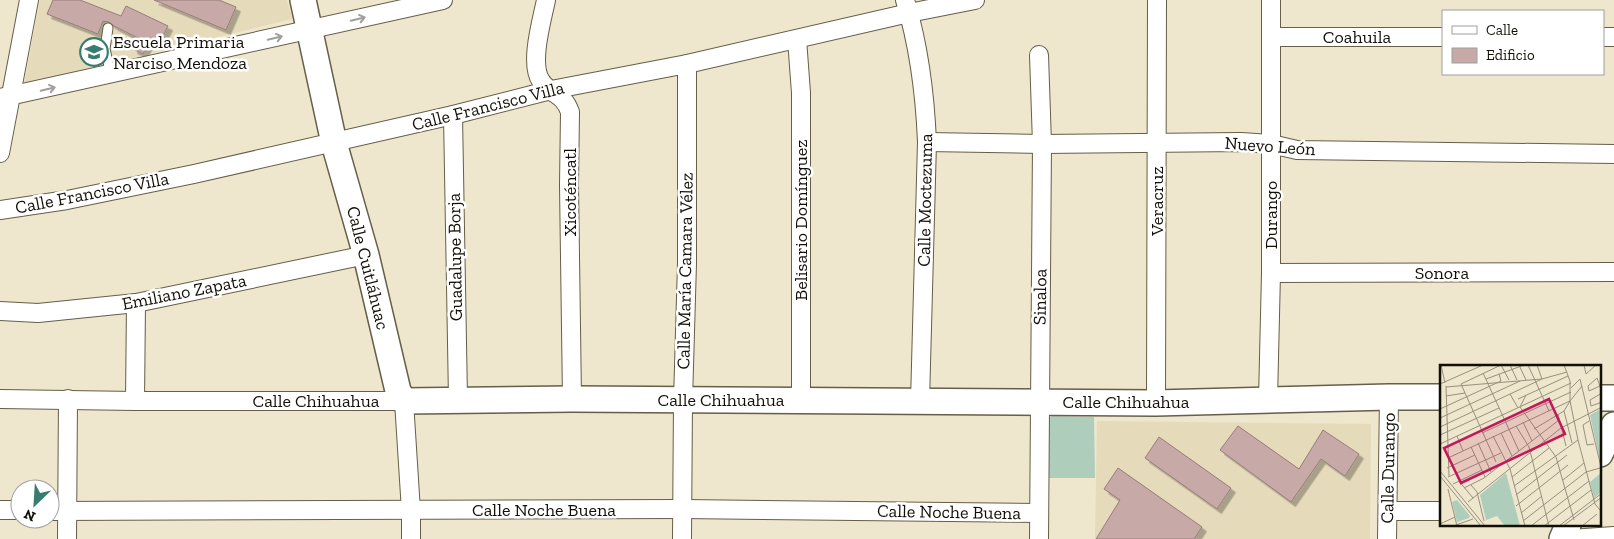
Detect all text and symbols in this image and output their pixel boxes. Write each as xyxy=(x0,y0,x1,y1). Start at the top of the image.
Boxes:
legend xyxy=(1442,10,1604,75)
one-way arrow xyxy=(349,14,365,23)
text: Calle xyxy=(1486,21,1518,39)
street label: Coahuila xyxy=(1323,26,1391,48)
place label: Escuela Primaria Narciso Mendoza xyxy=(113,31,247,74)
one-way arrow xyxy=(266,33,282,42)
school or university icon: Escuela Primaria Narciso Mendoza xyxy=(79,37,109,67)
text: Edificio xyxy=(1486,46,1535,64)
street label: Calle Francisco Villa xyxy=(410,76,567,136)
one-way arrow xyxy=(39,84,55,93)
street label: Nuevo León xyxy=(1224,132,1317,160)
street label: Calle Moctezuma xyxy=(913,133,937,267)
street label: Belisario Domínguez xyxy=(790,139,812,301)
street label: Xicoténcatl xyxy=(559,148,581,236)
street label: Veracruz xyxy=(1146,166,1168,237)
street label: Calle Francisco Villa xyxy=(13,167,171,219)
street label: Calle María Camara Vélez xyxy=(672,172,698,370)
street label: Durango xyxy=(1260,181,1282,249)
street label: Guadalupe Borja xyxy=(443,193,467,321)
street label: Calle Cuitláhuac xyxy=(342,204,394,332)
street label: Sonora xyxy=(1415,262,1470,284)
street label: Sinaloa xyxy=(1029,268,1051,325)
street label: Emiliano Zapata xyxy=(120,269,248,315)
inset map xyxy=(1440,365,1602,526)
street label: Calle Chihuahua xyxy=(658,389,785,411)
street label: Calle Chihuahua xyxy=(253,390,380,412)
street label: Calle Chihuahua xyxy=(1063,391,1190,413)
street label: Calle Durango xyxy=(1376,412,1400,524)
north arrow xyxy=(10,479,60,529)
street label: Calle Noche Buena xyxy=(472,499,616,521)
street label: Calle Noche Buena xyxy=(877,500,1021,524)
text: N xyxy=(21,505,38,525)

